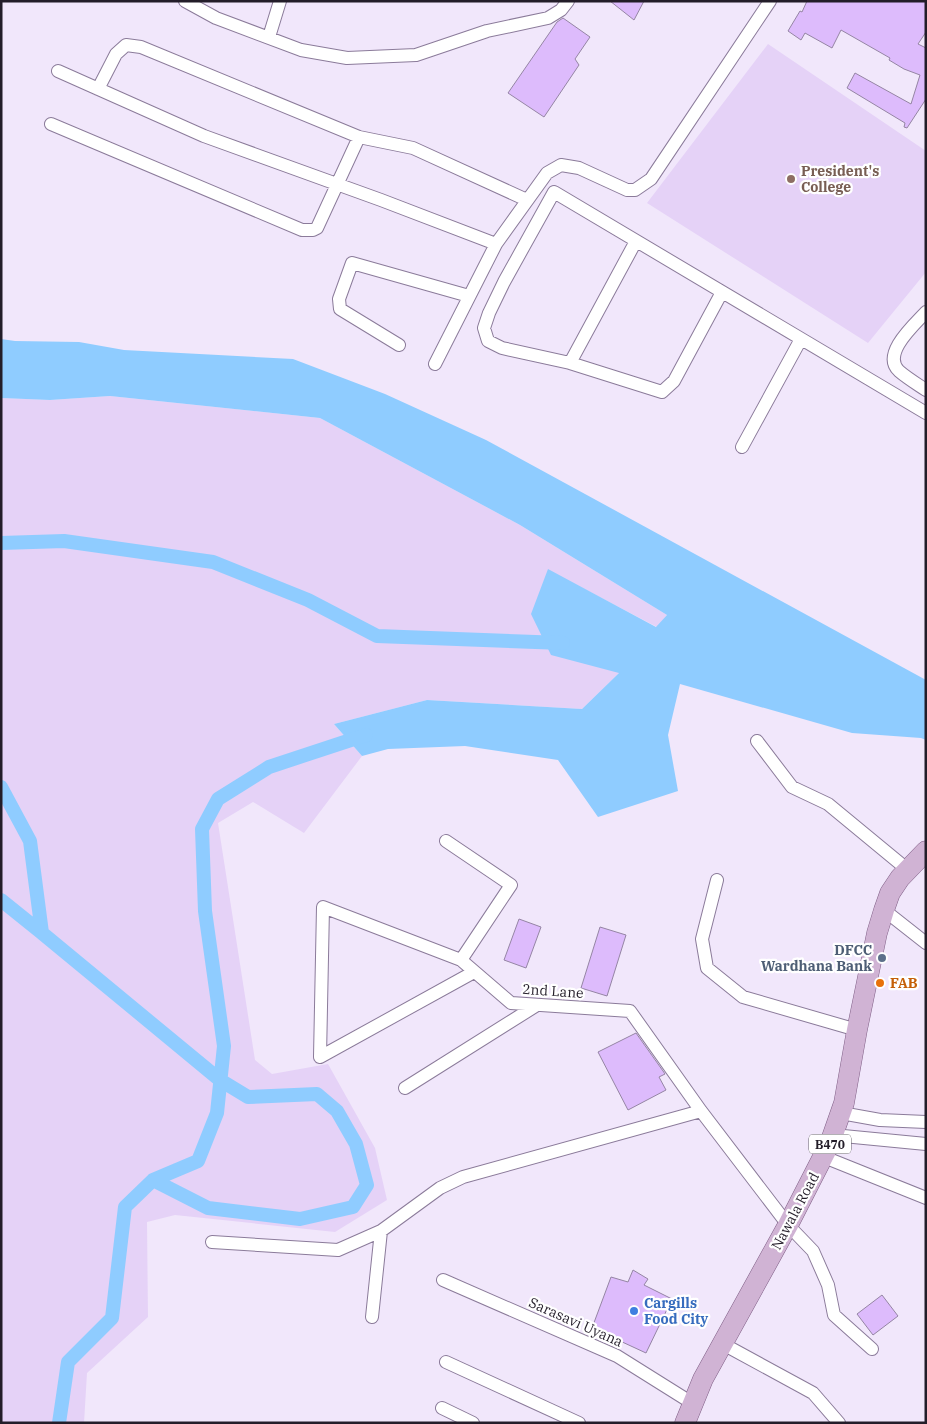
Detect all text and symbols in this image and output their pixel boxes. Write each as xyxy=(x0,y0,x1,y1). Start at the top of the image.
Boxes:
place label: President's College xyxy=(801,162,879,196)
marker: President's College xyxy=(785,173,797,185)
place label: DFCC Wardhana Bank xyxy=(761,941,872,975)
marker: DFCC Wardhana Bank xyxy=(876,952,888,964)
place label: FAB xyxy=(890,974,918,992)
marker: FAB xyxy=(874,977,886,989)
street label: 2nd Lane xyxy=(522,980,584,1002)
road number: B470 xyxy=(809,1134,851,1154)
street label: Nawala Road xyxy=(767,1169,823,1253)
street label: Sarasavi Uyana xyxy=(526,1293,626,1351)
place label: Cargills Food City xyxy=(644,1294,708,1328)
marker: Cargills Food City xyxy=(628,1305,640,1317)

